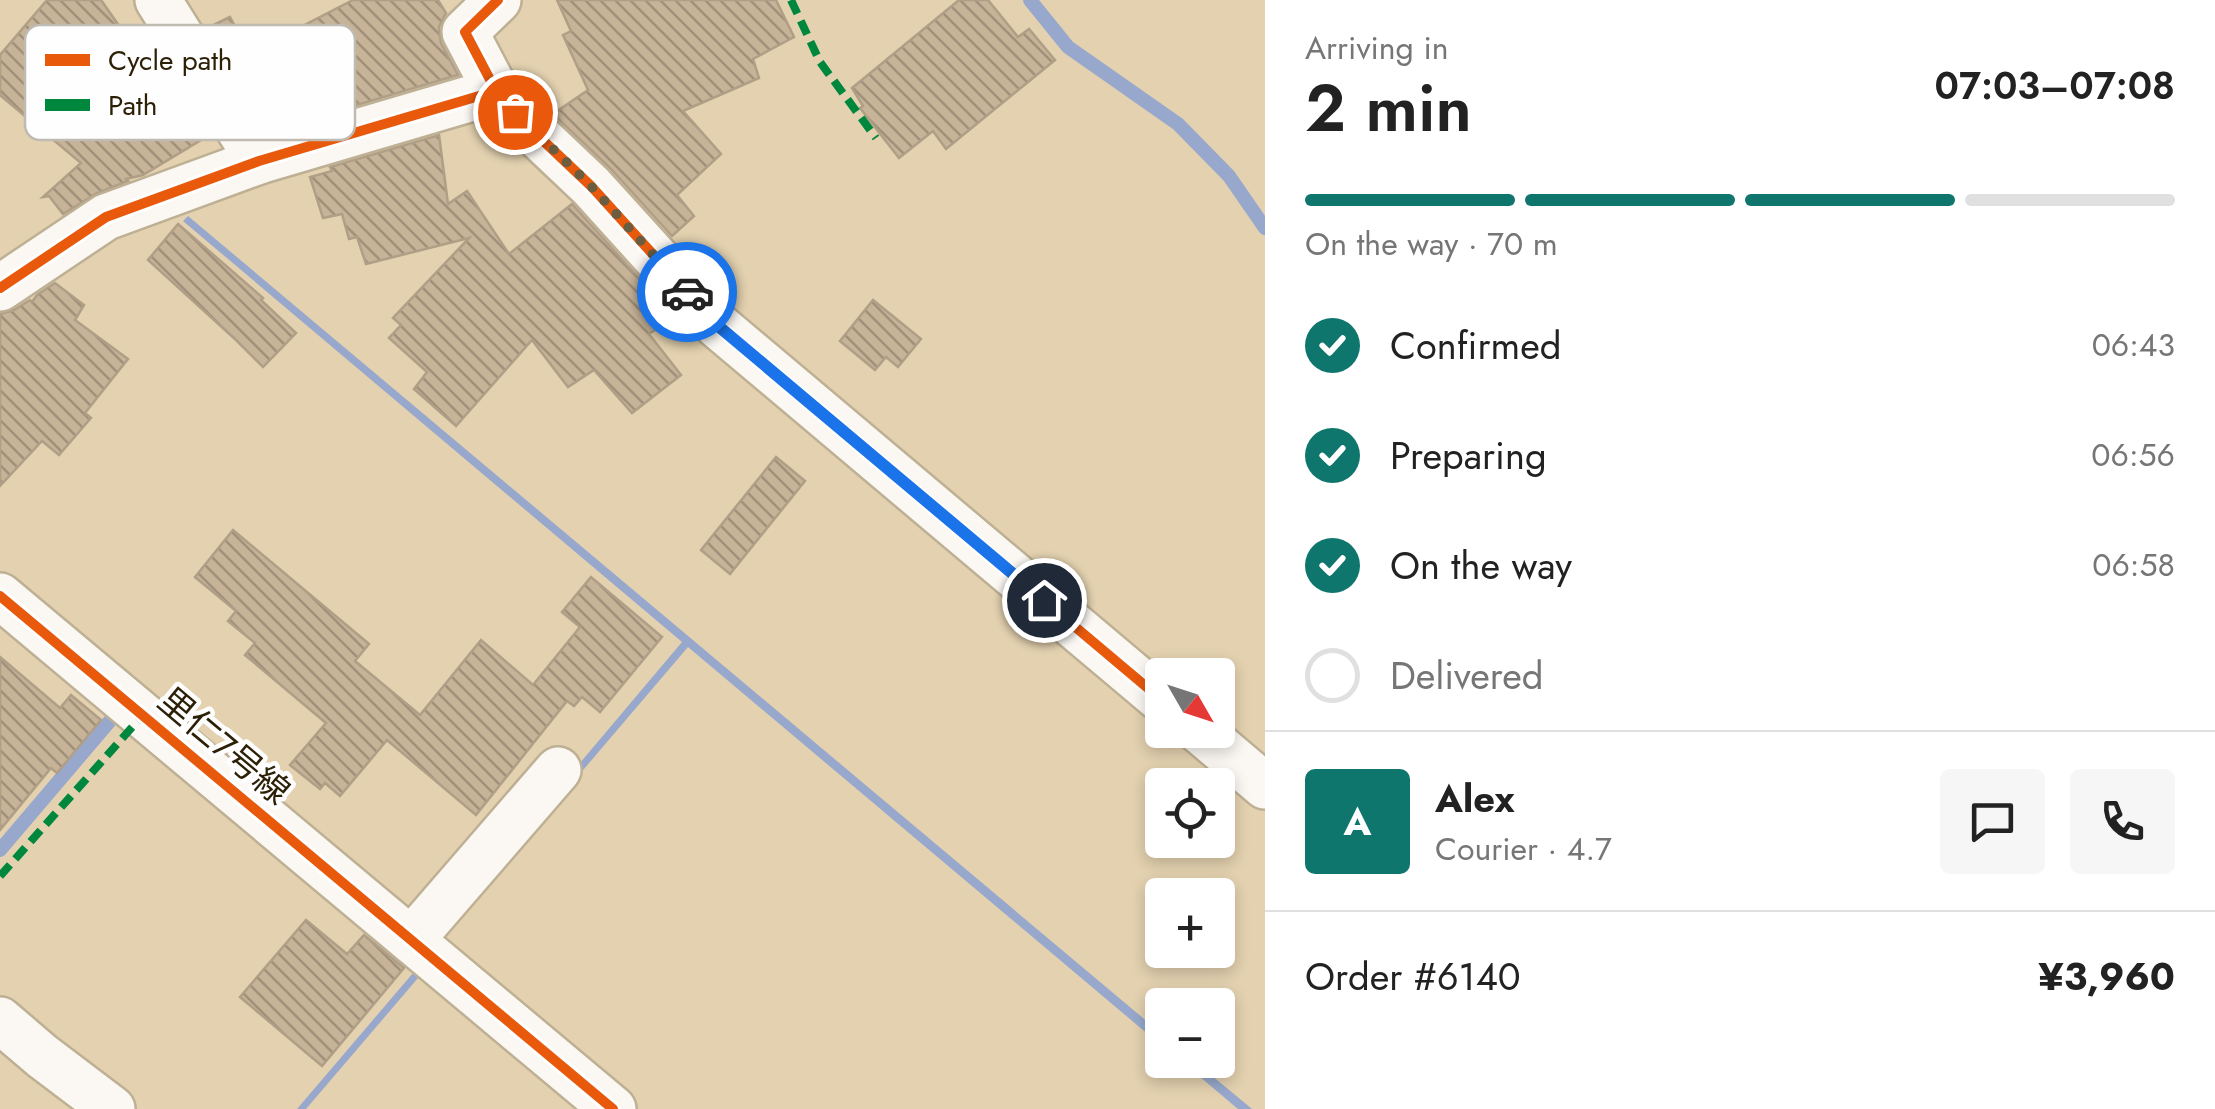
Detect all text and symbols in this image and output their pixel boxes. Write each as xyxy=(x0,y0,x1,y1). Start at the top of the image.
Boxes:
legend xyxy=(25,25,355,140)
text: Arriving in xyxy=(1305,25,1449,71)
text: Cycle path xyxy=(108,40,233,81)
text: 07:03–07:08 xyxy=(1934,58,2175,113)
text: 2 min xyxy=(1305,61,1472,155)
pin xyxy=(473,70,558,155)
text: Path xyxy=(108,85,157,126)
icon: bag xyxy=(488,85,543,140)
text: On the way · 70 m xyxy=(1305,221,1558,267)
courier xyxy=(637,242,737,342)
icon: car xyxy=(660,265,715,320)
icon: check xyxy=(1305,318,1360,373)
text: Confirmed xyxy=(1390,318,1561,373)
text: 06:43 xyxy=(2092,322,2175,368)
icon: check xyxy=(1305,428,1360,483)
text: Preparing xyxy=(1390,428,1547,483)
text: 06:56 xyxy=(2091,432,2175,478)
icon: check xyxy=(1305,538,1360,593)
text: On the way xyxy=(1390,538,1572,593)
text: 06:58 xyxy=(2092,542,2175,588)
pin xyxy=(1002,558,1087,643)
icon: home xyxy=(1017,573,1072,628)
text: Delivered xyxy=(1390,648,1543,703)
north arrow xyxy=(1145,658,1235,748)
map controls xyxy=(1145,658,1235,1078)
street label: 里仁7号線 xyxy=(147,676,301,816)
button: locate xyxy=(1145,768,1235,858)
button: chat xyxy=(1940,769,2045,874)
button: phone xyxy=(2070,769,2175,874)
text: Alex xyxy=(1435,771,1515,826)
text: A xyxy=(1344,794,1371,849)
text: Courier · 4.7 xyxy=(1435,826,1612,872)
button: + xyxy=(1145,878,1235,968)
text: Order #6140 xyxy=(1305,949,1521,1004)
text: ¥3,960 xyxy=(2038,949,2175,1004)
button: − xyxy=(1145,988,1235,1078)

